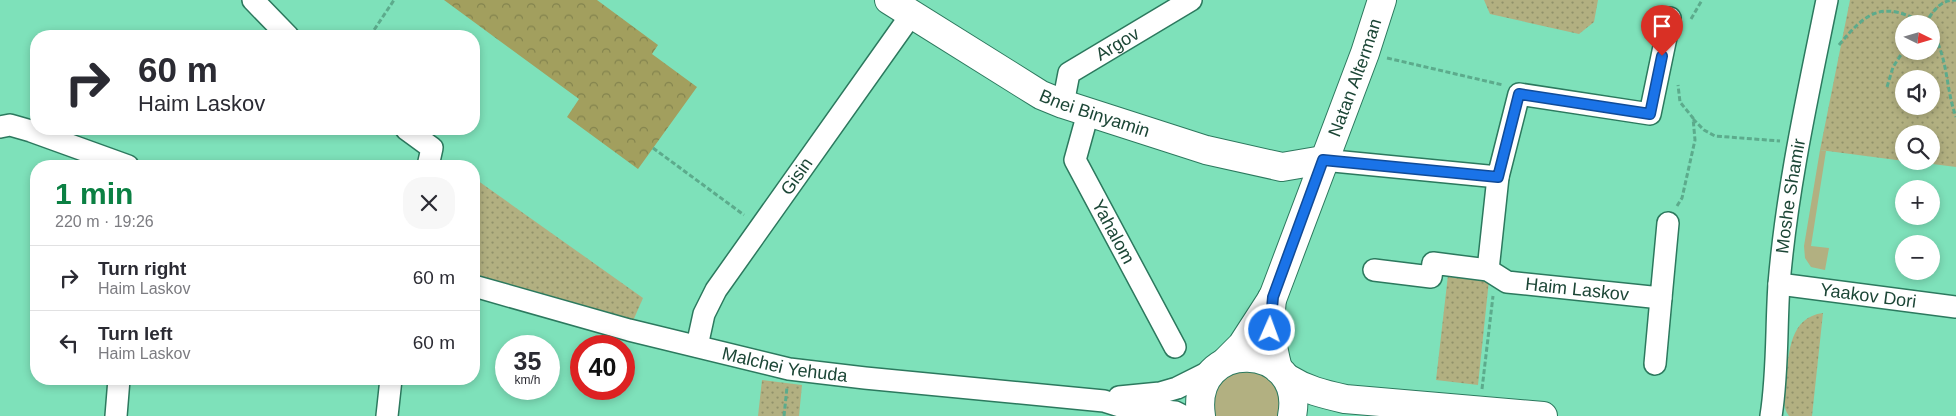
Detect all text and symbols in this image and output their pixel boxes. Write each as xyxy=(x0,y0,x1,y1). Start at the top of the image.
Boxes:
pin xyxy=(1641,5,1683,56)
icon: arrive xyxy=(1648,12,1676,40)
north arrow xyxy=(1895,15,1940,60)
map controls xyxy=(1895,15,1940,280)
street label: Natan Alterman xyxy=(1324,16,1385,139)
street label: Argov xyxy=(1092,23,1143,65)
icon: right xyxy=(55,50,120,115)
text: 60 m xyxy=(138,50,218,89)
button: sound xyxy=(1895,70,1940,115)
street label: Bnei Binyamin xyxy=(1036,85,1152,141)
text: Haim Laskov xyxy=(138,91,265,116)
button: search xyxy=(1895,125,1940,170)
street label: Moshe Shamir xyxy=(1772,137,1809,255)
street label: Gisin xyxy=(777,154,817,199)
text: 1 min xyxy=(55,177,133,210)
button: close xyxy=(403,177,455,229)
button: + xyxy=(1895,180,1940,225)
street label: Yahalom xyxy=(1088,196,1139,267)
text: 220 m · 19:26 xyxy=(55,213,154,230)
button: − xyxy=(1895,235,1940,280)
text: Turn right xyxy=(98,258,186,279)
icon: right xyxy=(55,264,83,292)
text: 60 m xyxy=(413,267,455,288)
street label: Haim Laskov xyxy=(1524,274,1630,305)
street label: Yaakov Dori xyxy=(1819,279,1918,312)
text: Haim Laskov xyxy=(98,280,190,297)
position arrow xyxy=(1243,303,1295,355)
text: Turn left xyxy=(98,323,173,344)
icon: left xyxy=(55,329,83,357)
text: 60 m xyxy=(413,332,455,353)
speed limit sign: 40 xyxy=(570,335,635,400)
street label: Malchei Yehuda xyxy=(720,343,850,386)
text: Haim Laskov xyxy=(98,345,190,362)
text: 35 xyxy=(514,347,541,375)
text: km/h xyxy=(514,373,541,387)

